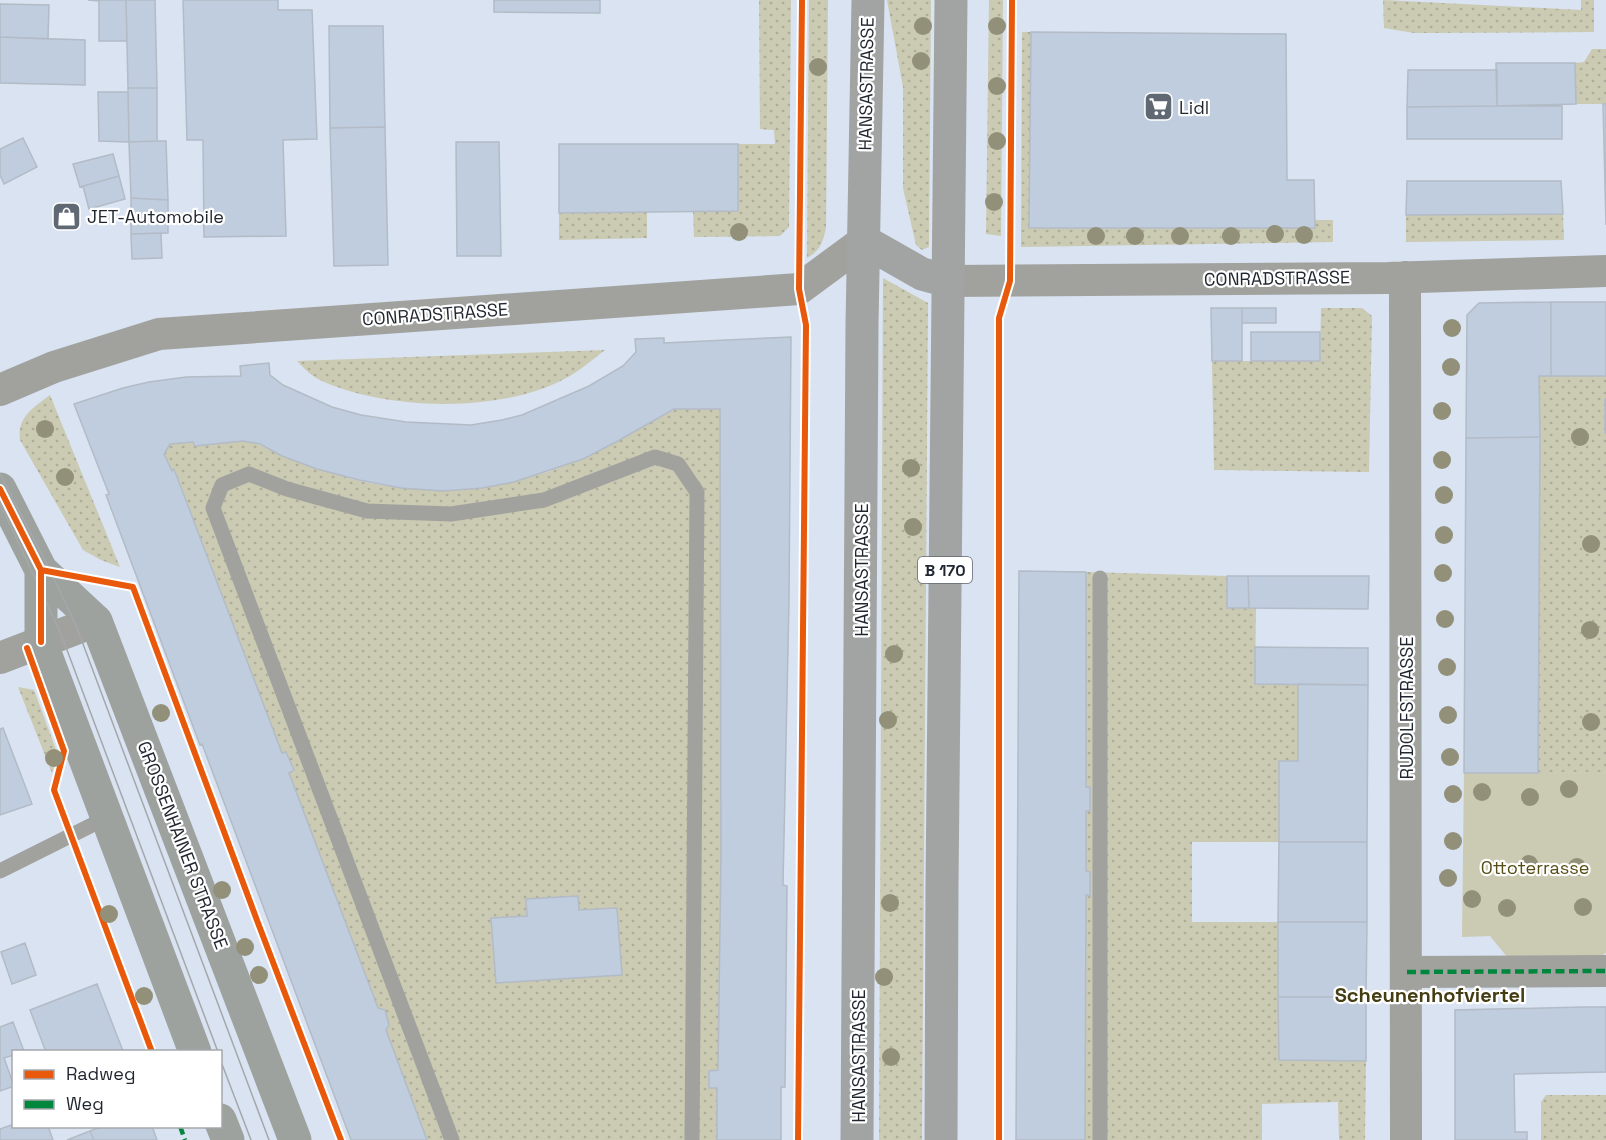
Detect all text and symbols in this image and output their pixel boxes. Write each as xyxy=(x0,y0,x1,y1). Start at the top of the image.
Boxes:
street label: HANSASTRASSE xyxy=(853,17,879,151)
supermarket icon: Lidl xyxy=(1142,91,1174,123)
place label: Lidl xyxy=(1179,96,1209,119)
shop icon: JET-Automobile xyxy=(50,200,82,232)
place label: JET-Automobile xyxy=(87,205,224,228)
street label: CONRADSTRASSE xyxy=(1204,265,1350,291)
street label: CONRADSTRASSE xyxy=(361,297,509,331)
street label: HANSASTRASSE xyxy=(850,503,873,637)
road number: B 170 xyxy=(918,557,972,583)
street label: RUDOLFSTRASSE xyxy=(1395,637,1418,779)
street label: GROSSENHAINER STRASSE xyxy=(133,738,233,952)
park label: Ottoterrasse xyxy=(1481,856,1589,879)
district label: Scheunenhofviertel xyxy=(1335,982,1525,1008)
street label: HANSASTRASSE xyxy=(847,989,870,1123)
legend xyxy=(12,1050,222,1128)
text: Radweg xyxy=(66,1062,136,1085)
text: Weg xyxy=(66,1092,104,1115)

